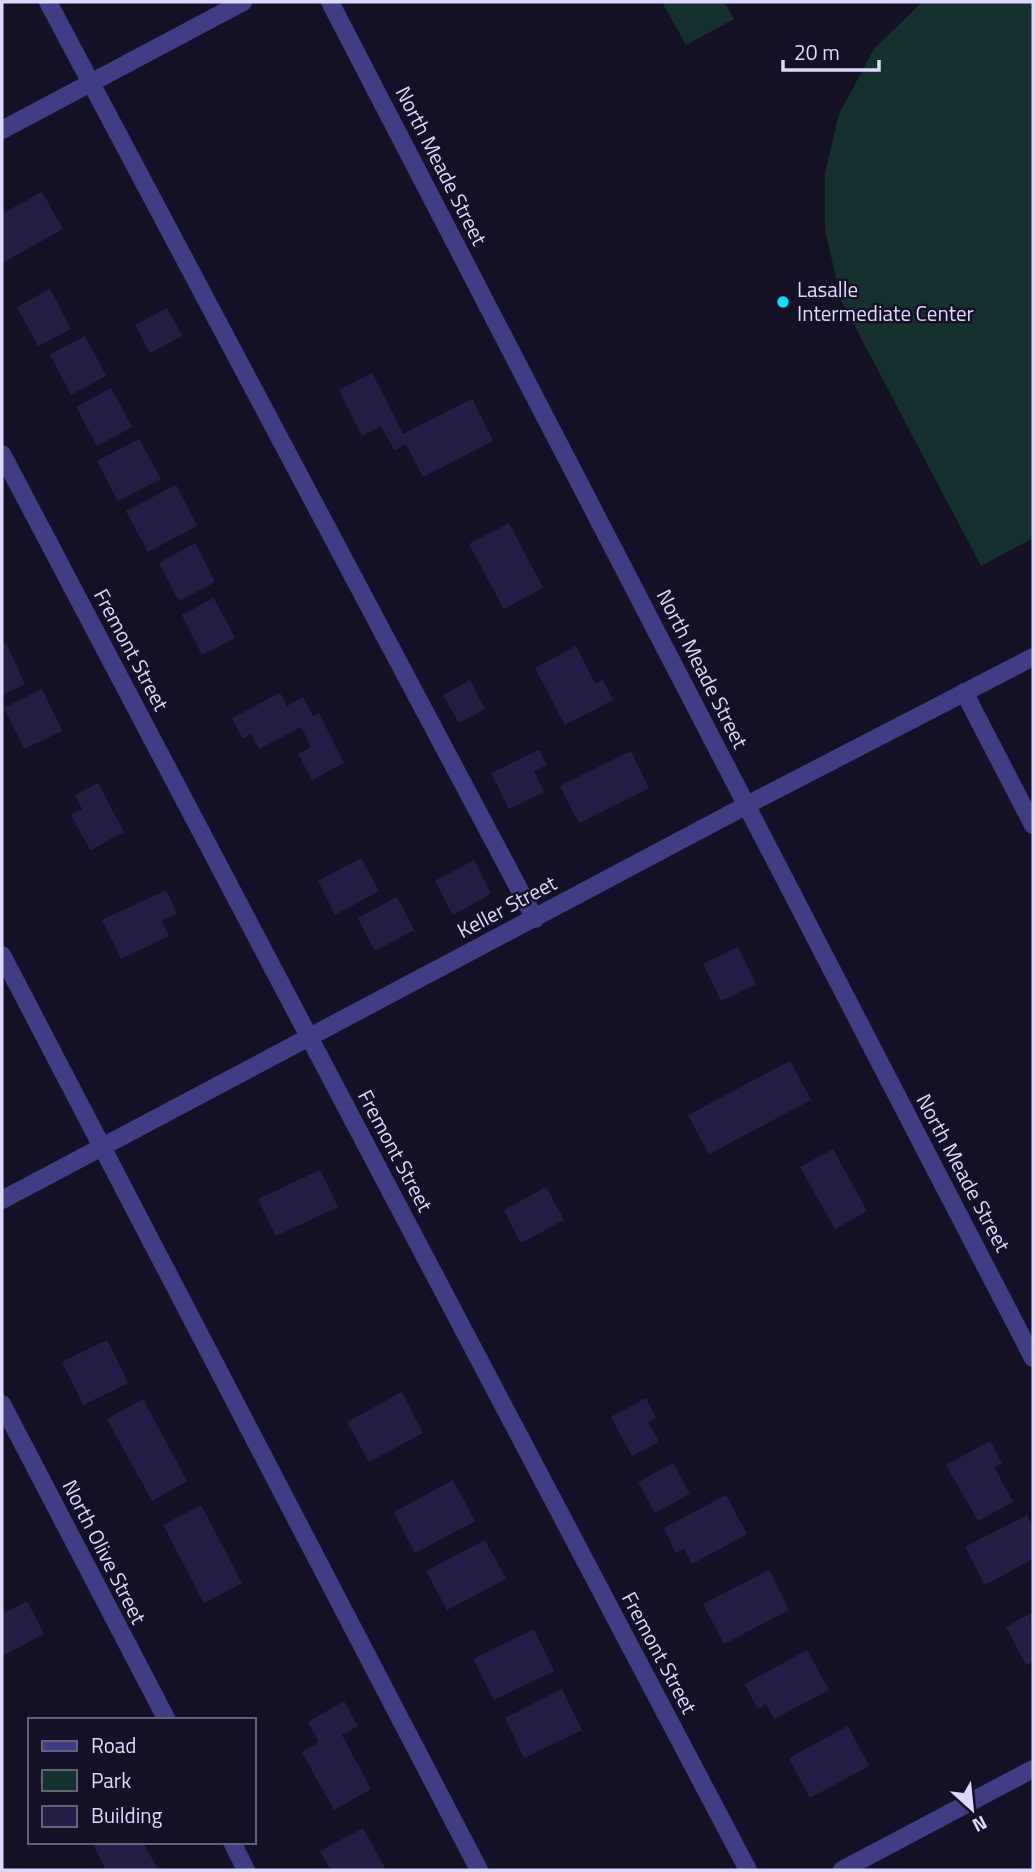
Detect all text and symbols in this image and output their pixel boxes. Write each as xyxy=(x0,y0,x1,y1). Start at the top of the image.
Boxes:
scale bar xyxy=(783,28,879,72)
text: 20 m xyxy=(794,36,840,68)
street label: North Meade Street xyxy=(388,80,496,251)
place label: Lasalle Intermediate Center xyxy=(797,273,974,329)
marker: Lasalle Intermediate Center xyxy=(775,294,791,310)
street label: Fremont Street xyxy=(86,583,178,717)
street label: North Meade Street xyxy=(649,583,757,754)
street label: Keller Street xyxy=(451,866,563,946)
street label: Fremont Street xyxy=(350,1084,442,1218)
street label: North Meade Street xyxy=(909,1088,1019,1258)
street label: North Olive Street xyxy=(55,1474,155,1630)
street label: Fremont Street xyxy=(614,1586,706,1720)
legend xyxy=(28,1718,256,1844)
text: Road xyxy=(91,1729,136,1761)
text: Park xyxy=(91,1764,131,1796)
north arrow xyxy=(937,1774,1007,1844)
text: Building xyxy=(91,1799,163,1831)
text: N xyxy=(967,1809,992,1841)

